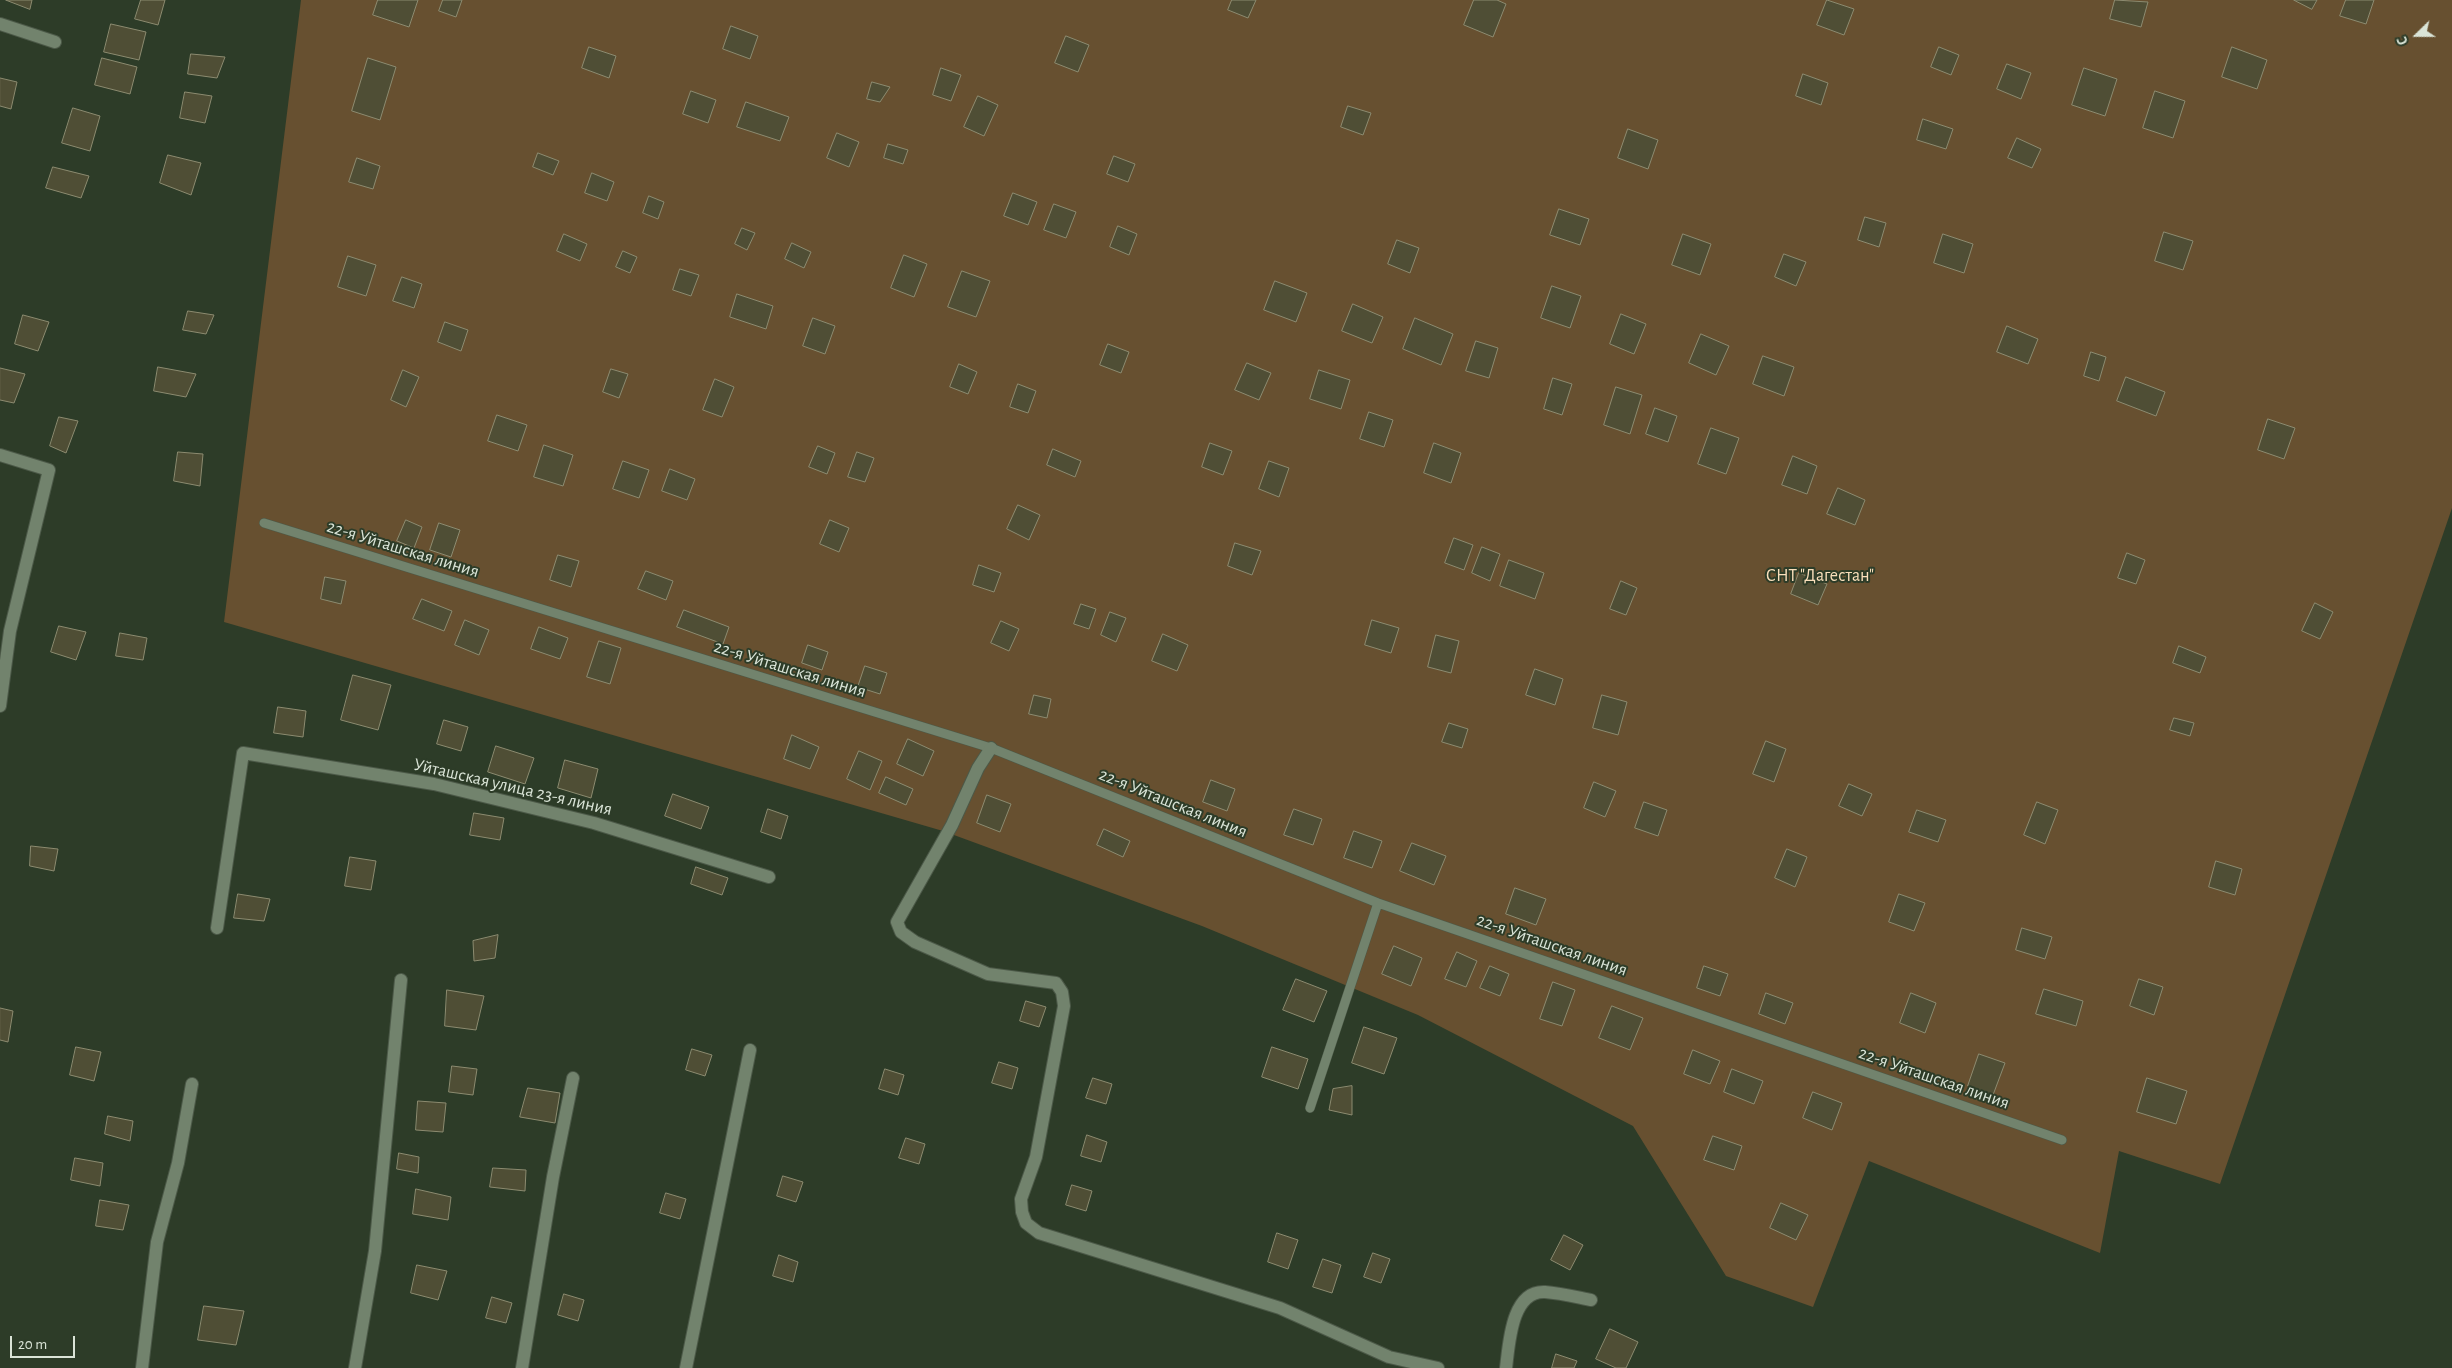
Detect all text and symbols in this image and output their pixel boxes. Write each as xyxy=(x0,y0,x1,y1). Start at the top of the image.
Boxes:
north arrow xyxy=(2392,10,2442,60)
text: С xyxy=(2395,34,2411,47)
street label: 22-я Уйташская линия xyxy=(324,516,482,582)
park label: СНТ "Дагестан" xyxy=(1766,565,1874,587)
street label: 22-я Уйташская линия xyxy=(711,636,869,702)
street label: Уйташская улица 23-я линия xyxy=(412,754,614,820)
street label: 22-я Уйташская линия xyxy=(1096,763,1250,843)
street label: 22-я Уйташская линия xyxy=(1474,909,1630,981)
street label: 22-я Уйташская линия xyxy=(1856,1042,2012,1114)
scale bar xyxy=(12,1326,78,1358)
text: 20 m xyxy=(18,1337,47,1352)

